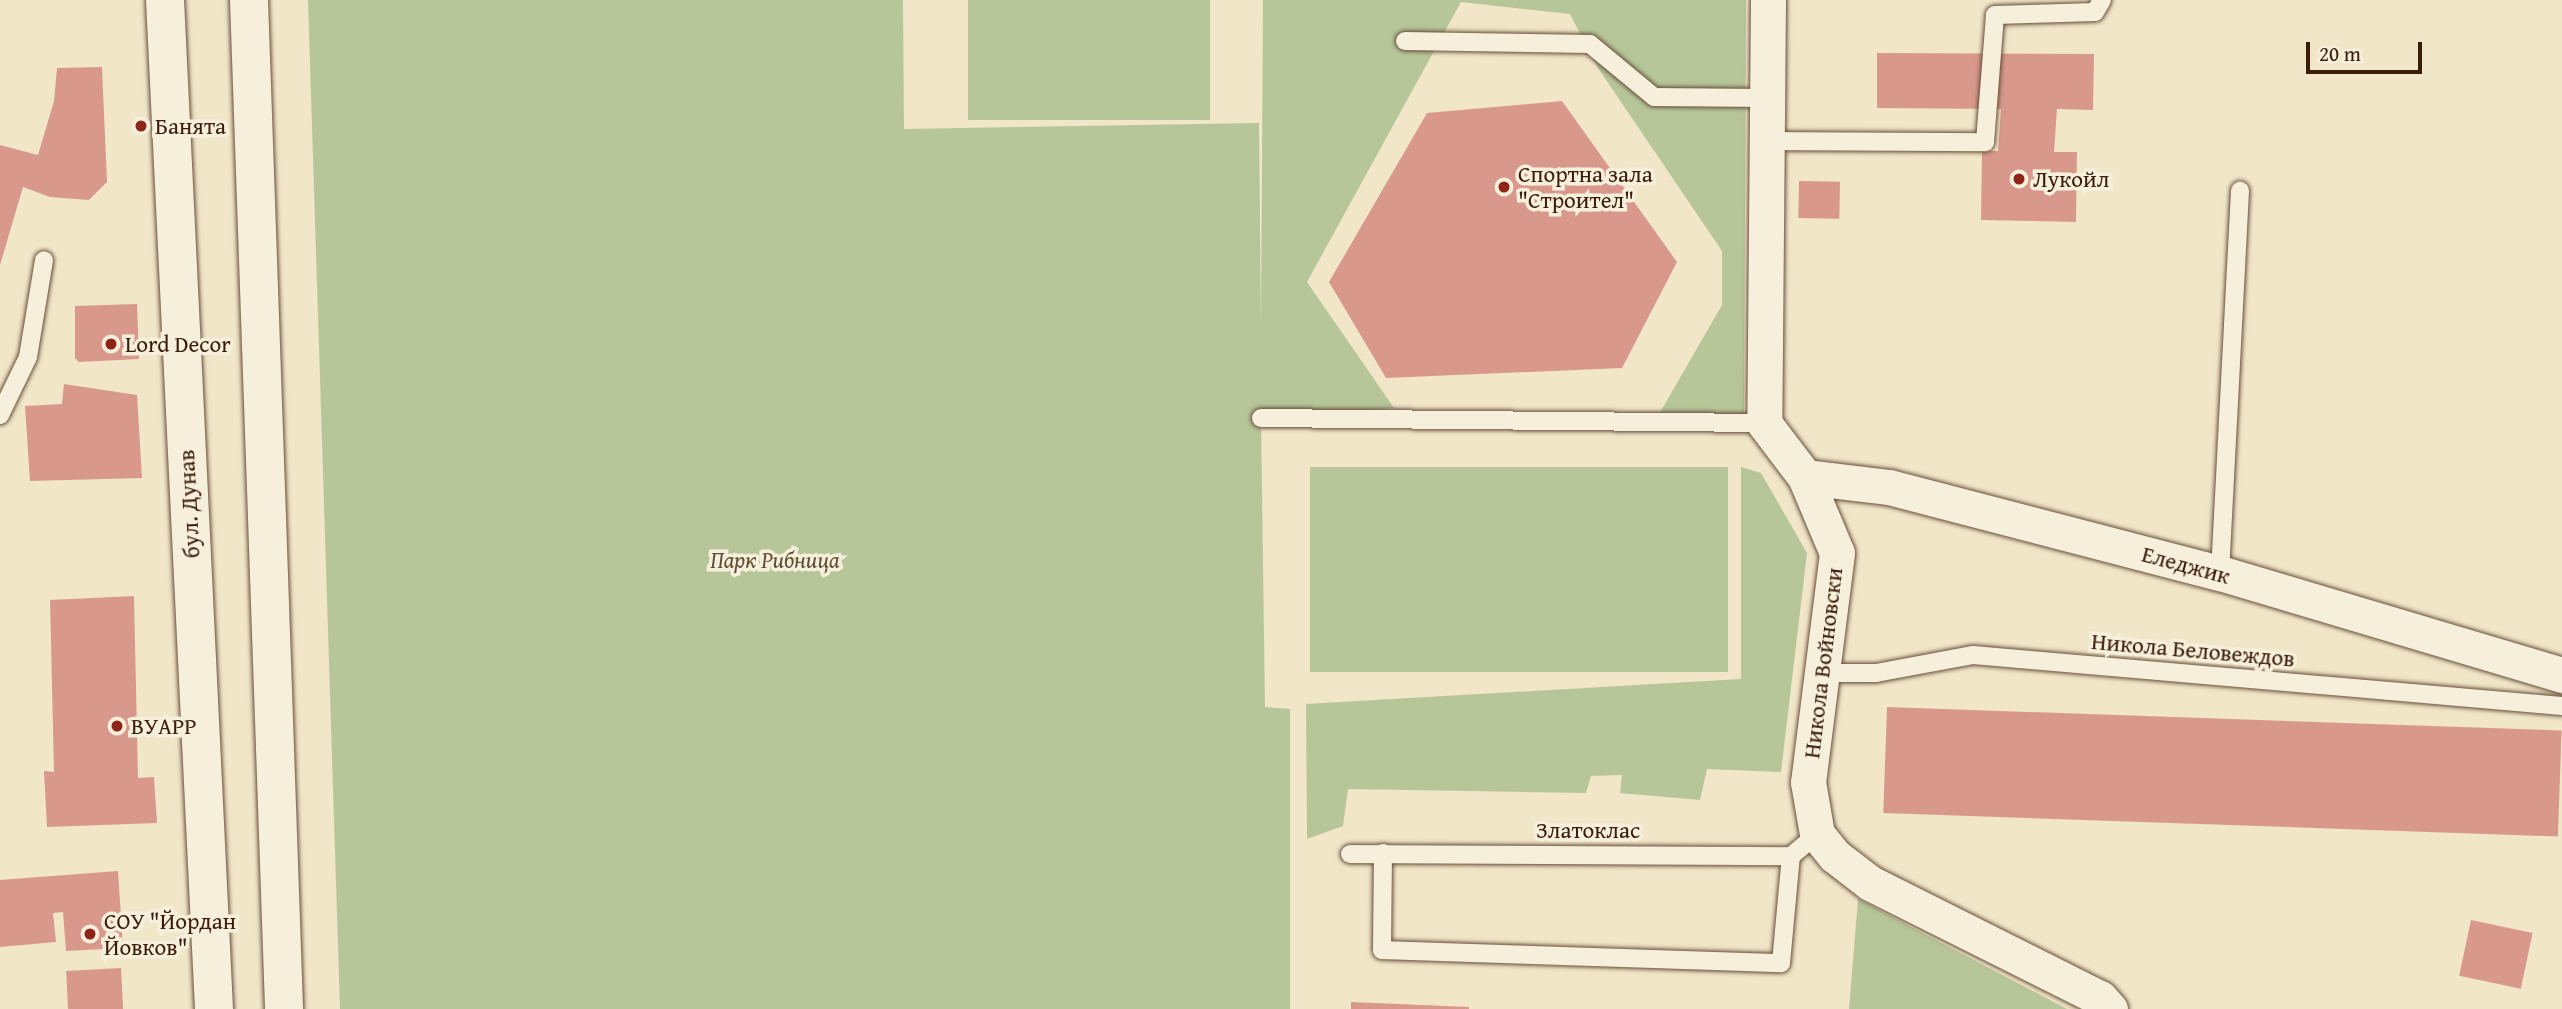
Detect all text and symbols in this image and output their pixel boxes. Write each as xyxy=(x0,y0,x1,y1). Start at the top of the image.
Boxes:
scale bar xyxy=(2310,28,2426,72)
text: 20 m xyxy=(2319,38,2361,69)
place label: Банята xyxy=(155,112,226,140)
marker: Банята xyxy=(133,118,149,134)
place label: Спортна зала "Строител" xyxy=(1518,160,1653,214)
place label: Лукойл xyxy=(2033,165,2109,193)
marker: Лукойл xyxy=(2011,171,2027,187)
marker: Спортна зала "Строител" xyxy=(1496,179,1512,195)
place label: Lord Decor xyxy=(125,330,231,358)
marker: Lord Decor xyxy=(103,336,119,352)
street label: бул. Дунав xyxy=(172,449,206,559)
street label: Еледжик xyxy=(2139,540,2233,590)
park label: Парк Рибница xyxy=(710,546,840,574)
street label: Никола Войновски xyxy=(1798,566,1848,760)
street label: Никола Беловеждов xyxy=(2090,627,2296,673)
place label: ВУАРР xyxy=(131,712,197,740)
marker: ВУАРР xyxy=(109,718,125,734)
street label: Златоклас xyxy=(1536,816,1640,844)
place label: СОУ "Йордан Йовков" xyxy=(104,907,236,961)
marker: СОУ "Йордан Йовков" xyxy=(82,926,98,942)

